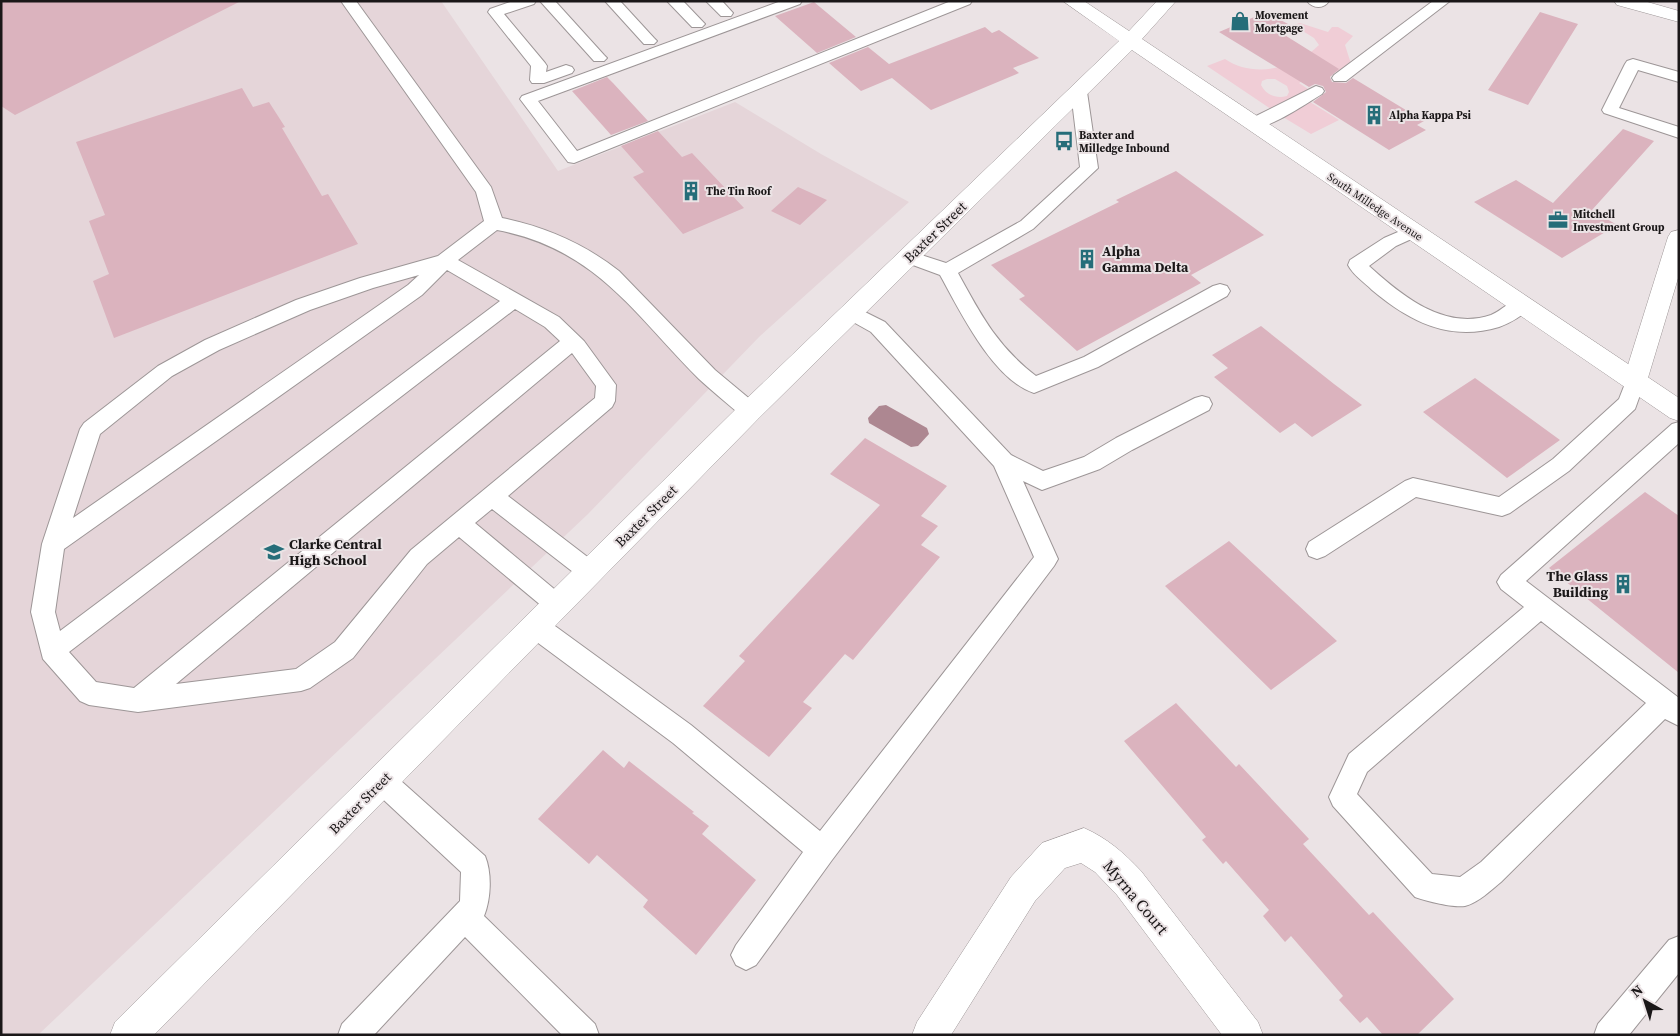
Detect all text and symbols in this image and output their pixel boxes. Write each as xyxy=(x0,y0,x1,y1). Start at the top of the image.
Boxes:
place label: Movement Mortgage xyxy=(1255,8,1309,36)
shop icon: Movement Mortgage xyxy=(1229,10,1251,32)
building icon: Alpha Kappa Psi xyxy=(1363,104,1385,126)
place label: Alpha Kappa Psi xyxy=(1389,108,1472,123)
place label: Baxter and Milledge Inbound xyxy=(1079,128,1170,156)
bus stop icon: Baxter and Milledge Inbound xyxy=(1053,130,1075,152)
street label: South Milledge Avenue xyxy=(1324,169,1426,245)
building icon: The Tin Roof xyxy=(680,180,702,202)
place label: The Tin Roof xyxy=(706,184,773,199)
street label: Baxter Street xyxy=(899,197,971,267)
place label: Mitchell Investment Group xyxy=(1573,207,1665,235)
office icon: Mitchell Investment Group xyxy=(1547,209,1569,231)
place label: Alpha Gamma Delta xyxy=(1102,241,1189,277)
building icon: Alpha Gamma Delta xyxy=(1076,248,1098,270)
street label: Baxter Street xyxy=(611,480,682,551)
place label: Clarke Central High School xyxy=(289,534,382,570)
school or university icon: Clarke Central High School xyxy=(263,541,285,563)
place label: The Glass Building xyxy=(1546,566,1609,602)
building icon: The Glass Building xyxy=(1612,573,1634,595)
street label: Baxter Street xyxy=(325,767,396,838)
street label: Myrna Court xyxy=(1098,855,1174,939)
north arrow xyxy=(1620,976,1670,1026)
text: N xyxy=(1627,980,1647,1002)

